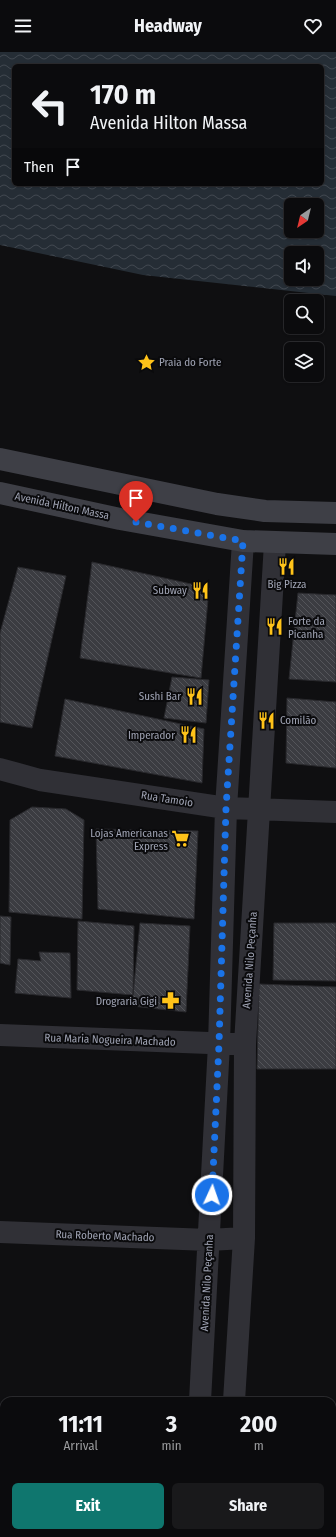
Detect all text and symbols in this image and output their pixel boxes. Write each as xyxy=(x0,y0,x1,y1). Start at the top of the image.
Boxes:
icon: menu xyxy=(12,15,34,37)
text: Headway xyxy=(134,15,202,37)
icon: heart xyxy=(302,15,324,37)
text: 170 m xyxy=(90,78,156,111)
icon: left xyxy=(24,80,76,132)
text: Avenida Hilton Massa xyxy=(90,112,247,134)
icon: arrive xyxy=(62,156,84,178)
text: Then xyxy=(24,158,54,176)
north arrow xyxy=(284,198,324,238)
map controls xyxy=(284,198,324,382)
button: sound xyxy=(284,246,324,286)
button: search xyxy=(284,294,324,334)
button: layers xyxy=(284,342,324,382)
place icon: Praia do Forte xyxy=(136,352,156,372)
place label: Praia do Forte xyxy=(159,356,221,369)
pin xyxy=(119,481,153,522)
icon: arrive xyxy=(125,487,147,509)
street label: Avenida Hilton Massa xyxy=(14,490,110,522)
restaurant icon: Big Pizza xyxy=(277,556,297,576)
place label: Big Pizza xyxy=(267,578,307,591)
restaurant icon: Subway xyxy=(190,580,210,600)
place label: Subway xyxy=(153,584,187,597)
place label: Forte da Picanha xyxy=(288,615,325,641)
restaurant icon: Forte da Picanha xyxy=(265,617,285,637)
restaurant icon: Sushi Bar xyxy=(184,686,204,706)
place label: Sushi Bar xyxy=(139,690,181,703)
restaurant icon: Comilão xyxy=(257,710,277,730)
place label: Comilão xyxy=(280,714,317,727)
restaurant icon: Imperador xyxy=(178,725,198,745)
place label: Imperador xyxy=(128,729,175,742)
street label: Rua Tamoio xyxy=(140,788,194,810)
place label: Lojas Americanas Express xyxy=(90,827,168,853)
supermarket icon: Lojas Americanas Express xyxy=(171,829,191,849)
street label: Avenida Nilo Peçanha xyxy=(240,911,260,1009)
pharmacy icon: Drograria Gigi xyxy=(160,991,180,1011)
place label: Drograria Gigi xyxy=(96,995,157,1008)
street label: Rua Maria Nogueira Machado xyxy=(44,1031,176,1049)
position arrow xyxy=(191,1174,233,1216)
street label: Rua Roberto Machado xyxy=(55,1228,155,1244)
street label: Avenida Nilo Peçanha xyxy=(198,1234,216,1332)
text: 11:11 xyxy=(59,1410,103,1438)
text: 3 xyxy=(166,1410,177,1438)
text: 200 xyxy=(240,1410,277,1438)
text: Arrival xyxy=(64,1438,98,1453)
text: min xyxy=(161,1438,182,1453)
text: m xyxy=(254,1438,264,1453)
button: Exit xyxy=(12,1483,164,1529)
button: Share xyxy=(172,1483,324,1529)

